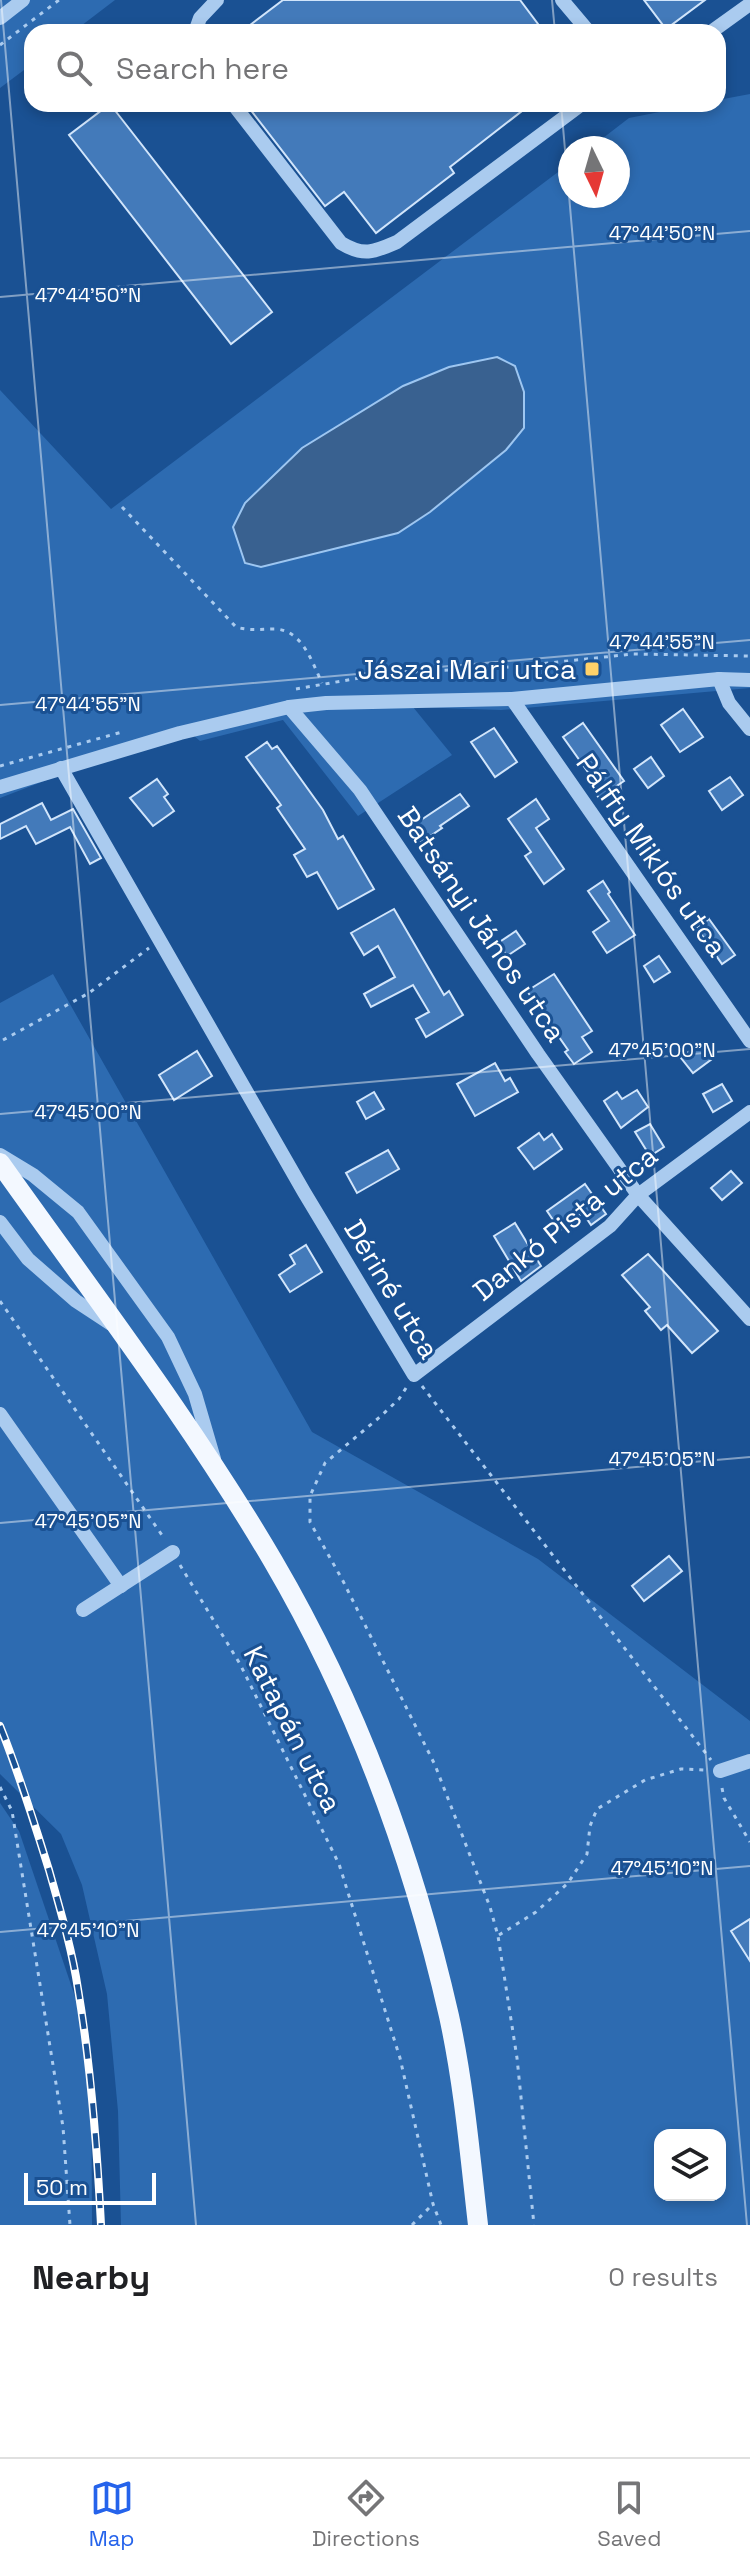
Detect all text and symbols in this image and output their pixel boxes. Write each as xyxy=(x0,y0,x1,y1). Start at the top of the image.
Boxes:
search box xyxy=(24,24,726,112)
icon: search xyxy=(52,46,96,90)
text: Search here xyxy=(116,49,289,88)
north arrow xyxy=(558,136,630,208)
text: 47°44'50"N xyxy=(609,220,715,246)
text: 47°44'50"N xyxy=(35,282,141,308)
text: 47°44'55"N xyxy=(609,629,715,655)
place label: Jászai Mari utca xyxy=(357,651,576,687)
marker: Jászai Mari utca xyxy=(583,660,601,678)
text: 47°44'55"N xyxy=(35,691,141,717)
street label: Pálffy Miklós utca xyxy=(568,746,736,964)
street label: Batsányi János utca xyxy=(390,799,574,1049)
text: 47°45'00"N xyxy=(608,1037,716,1063)
text: 47°45'00"N xyxy=(34,1099,142,1125)
street label: Dankó Pista utca xyxy=(465,1138,665,1308)
street label: Dériné utca xyxy=(336,1213,448,1365)
text: 47°45'05"N xyxy=(609,1446,715,1472)
text: 47°45'05"N xyxy=(35,1508,141,1534)
street label: Katapán utca xyxy=(236,1640,350,1818)
text: 47°45'10"N xyxy=(610,1855,714,1881)
text: 47°45'10"N xyxy=(36,1917,140,1943)
map controls xyxy=(654,2129,726,2201)
button: layers xyxy=(654,2129,726,2201)
scale bar xyxy=(24,2169,156,2205)
text: 50 m xyxy=(36,2173,88,2201)
text: Nearby xyxy=(32,2256,150,2299)
text: 0 results xyxy=(608,2260,718,2294)
tab: Map xyxy=(89,2476,135,2552)
tab: Directions xyxy=(312,2476,420,2552)
tab: Saved xyxy=(597,2476,661,2552)

